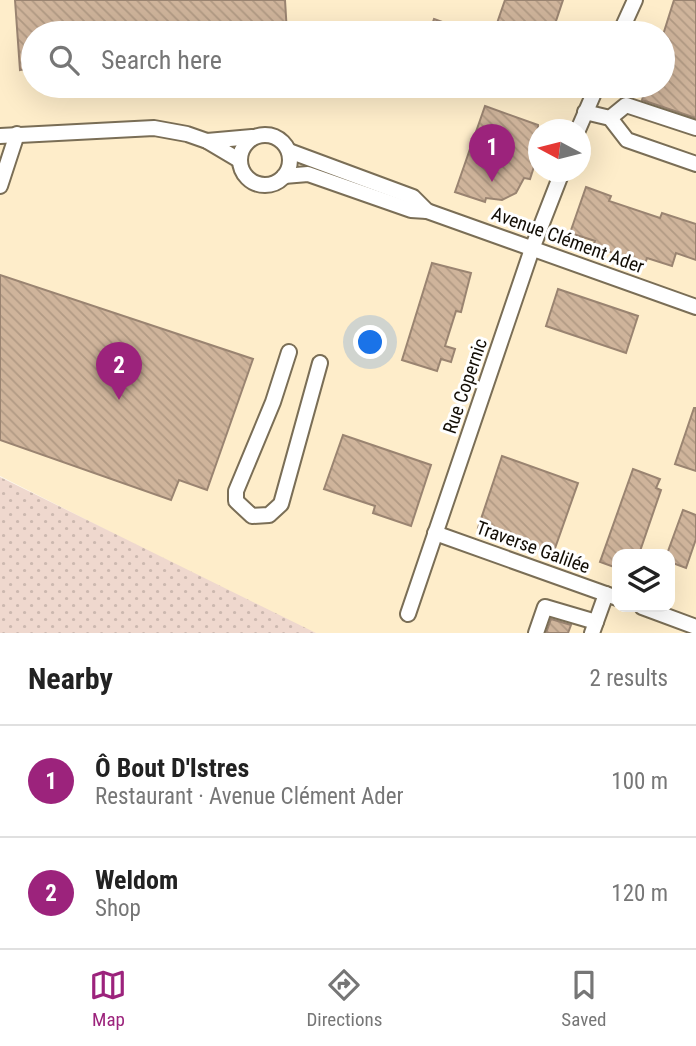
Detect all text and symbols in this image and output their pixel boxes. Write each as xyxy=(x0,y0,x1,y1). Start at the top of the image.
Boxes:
search box xyxy=(21,21,675,98)
icon: search xyxy=(45,41,83,79)
text: Search here xyxy=(101,45,222,75)
north arrow xyxy=(528,119,591,182)
pin: 1 xyxy=(469,124,515,182)
street label: Avenue Clément Ader xyxy=(489,202,648,278)
your location xyxy=(353,325,387,359)
street label: Rue Copernic xyxy=(438,335,492,437)
pin: 2 xyxy=(96,342,142,400)
street label: Traverse Galilée xyxy=(473,516,593,578)
map controls xyxy=(612,549,675,612)
button: layers xyxy=(612,549,675,612)
text: Nearby xyxy=(28,661,113,696)
text: 2 results xyxy=(590,665,668,692)
text: Ô Bout D'Istres xyxy=(95,753,249,783)
text: 1 xyxy=(45,768,57,795)
text: 100 m xyxy=(611,768,668,795)
text: Restaurant · Avenue Clément Ader xyxy=(95,783,403,810)
text: Weldom xyxy=(95,865,178,895)
text: 2 xyxy=(45,880,57,907)
text: 120 m xyxy=(611,880,668,907)
text: Shop xyxy=(95,895,141,922)
tab: Map xyxy=(89,966,127,1031)
tab: Directions xyxy=(306,966,382,1031)
tab: Saved xyxy=(561,966,607,1031)

